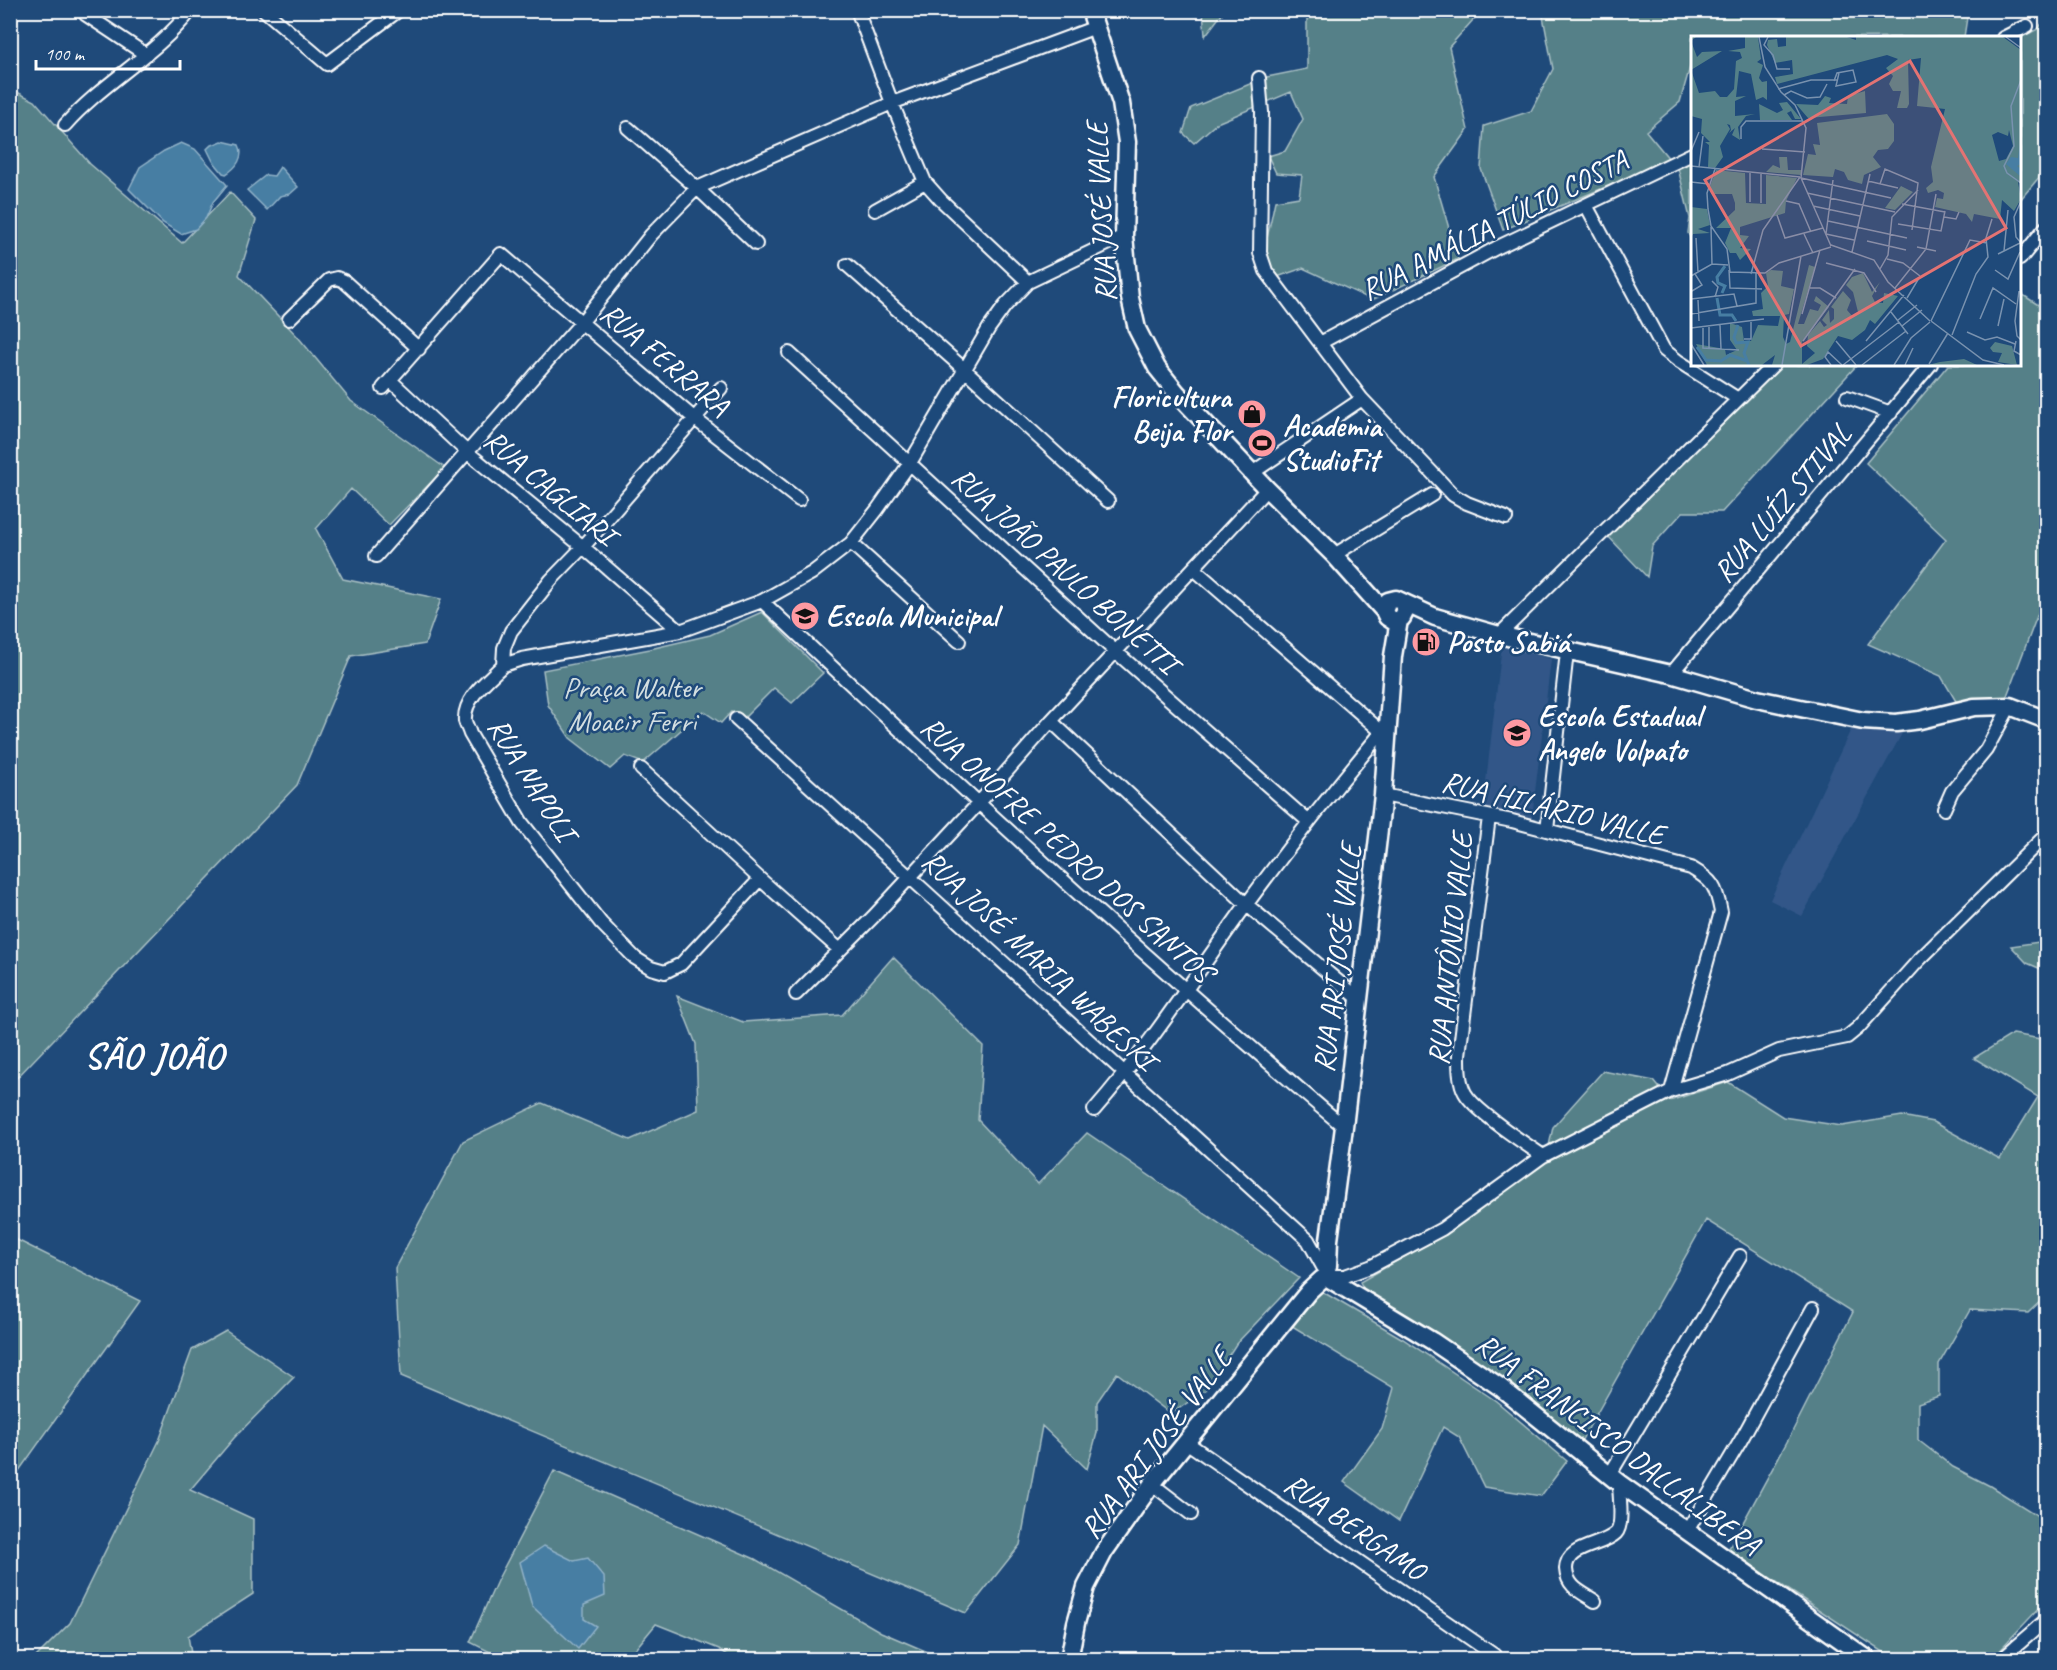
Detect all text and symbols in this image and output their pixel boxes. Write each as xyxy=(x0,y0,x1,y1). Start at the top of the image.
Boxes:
scale bar xyxy=(36,33,180,71)
inset map xyxy=(1691,36,2021,366)
text: 100 m xyxy=(45,43,86,65)
street label: RUA JOSÉ VALLE xyxy=(1077,117,1125,303)
street label: RUA AMÁLIA TÚLIO COSTA xyxy=(1354,140,1636,309)
street label: RUA FERRARA xyxy=(593,294,738,425)
place label: Floricultura Beija Flor xyxy=(1112,378,1234,450)
shop icon: Floricultura Beija Flor xyxy=(1236,398,1268,430)
place label: Academia StudioFit xyxy=(1283,407,1384,479)
street label: RUA LUÍZ STIVAL xyxy=(1705,416,1860,590)
street label: RUA CAGLIARI xyxy=(476,421,628,557)
sports icon: Academia StudioFit xyxy=(1246,427,1278,459)
street label: RUA JOÃO PAULO BONETTI xyxy=(944,458,1191,686)
place label: Escola Municipal xyxy=(826,597,1003,635)
school or university icon: Escola Municipal xyxy=(789,600,821,632)
place label: Posto Sabiá xyxy=(1447,623,1572,661)
fuel station icon: Posto Sabiá xyxy=(1410,626,1442,658)
park label: Praça Walter Moacir Ferri xyxy=(563,668,703,740)
place label: Escola Estadual Angelo Volpato xyxy=(1538,697,1707,769)
street label: RUA ONOFRE PEDRO DOS SANTOS xyxy=(913,708,1225,994)
street label: RUA NAPOLI xyxy=(479,710,588,853)
school or university icon: Escola Estadual Angelo Volpato xyxy=(1501,717,1533,749)
street label: RUA HILÁRIO VALLE xyxy=(1438,762,1672,855)
street label: RUA ANTÔNIO VALLE xyxy=(1419,827,1482,1067)
street label: RUA ARI JOSÉ VALLE xyxy=(1304,838,1370,1074)
street label: RUA JOSÉ MARIA WABESKI xyxy=(914,842,1168,1082)
district label: SÃO JOÃO xyxy=(84,1033,227,1079)
street label: RUA FRANCISCO DALLALIBERA xyxy=(1468,1324,1770,1565)
street label: RUA ARI JOSÉ VALLE xyxy=(1072,1337,1242,1546)
street label: RUA BERGAMO xyxy=(1277,1465,1435,1591)

